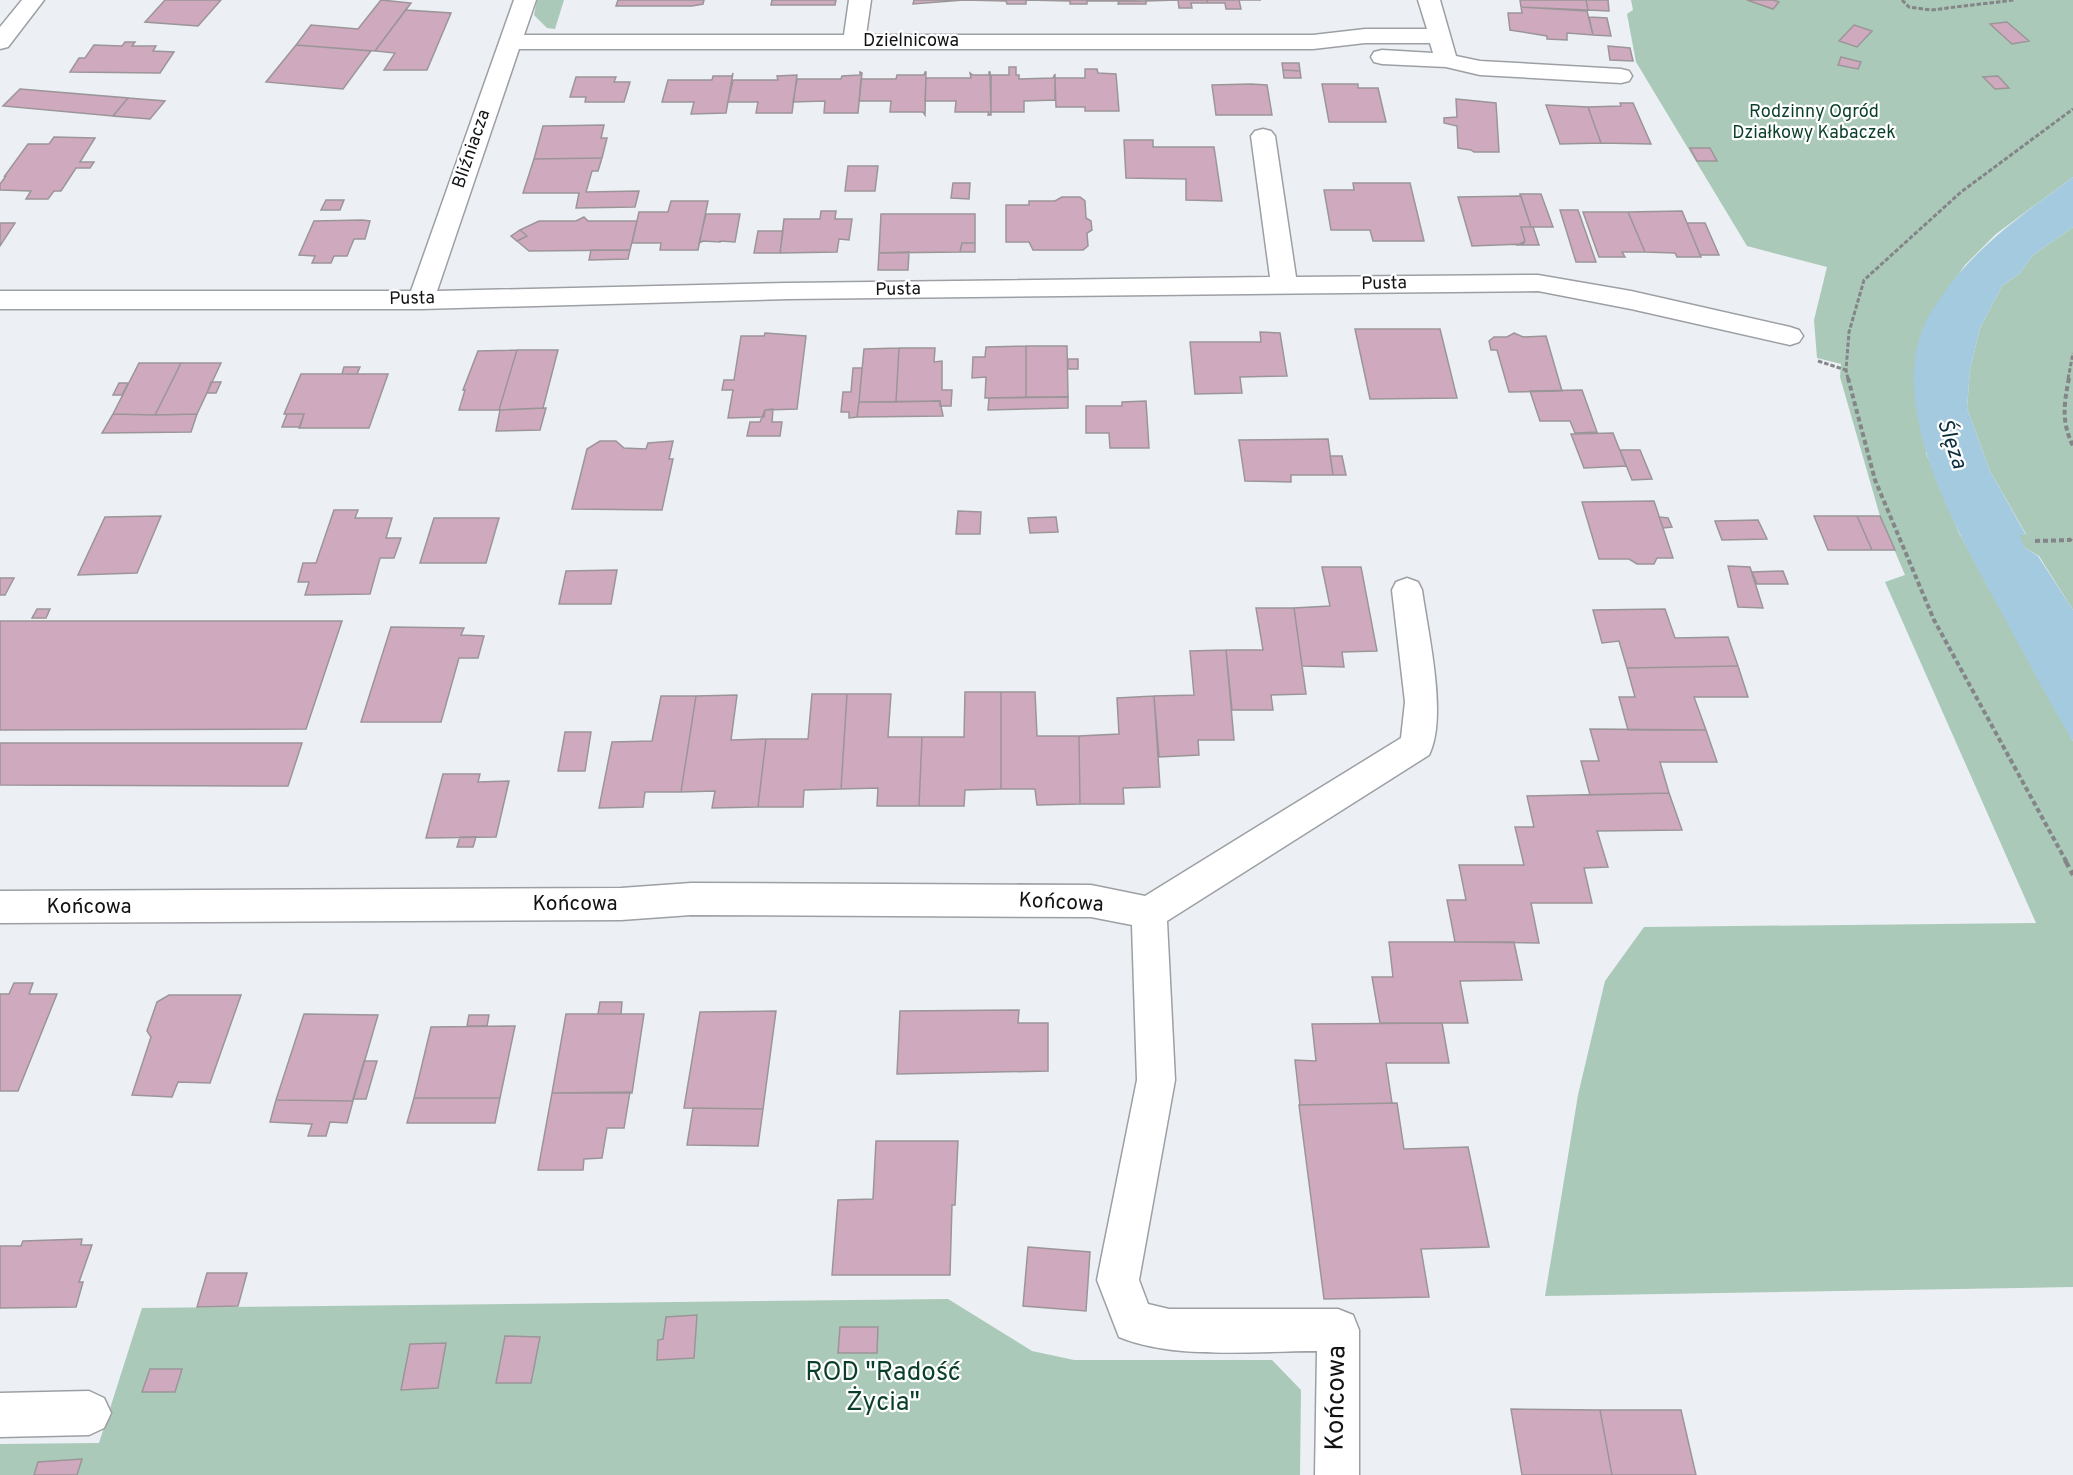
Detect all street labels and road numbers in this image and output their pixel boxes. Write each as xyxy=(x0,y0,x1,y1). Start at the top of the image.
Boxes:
street label: Dzielnicowa xyxy=(863,30,959,53)
street label: Bliźniacza xyxy=(448,106,496,192)
street label: Pusta xyxy=(1361,272,1407,296)
street label: Pusta xyxy=(875,278,921,302)
street label: Pusta xyxy=(389,287,435,311)
street label: Końcowa xyxy=(1018,887,1104,919)
street label: Końcowa xyxy=(532,891,618,918)
street label: Końcowa xyxy=(46,894,132,921)
street label: Końcowa xyxy=(1320,1345,1354,1451)

